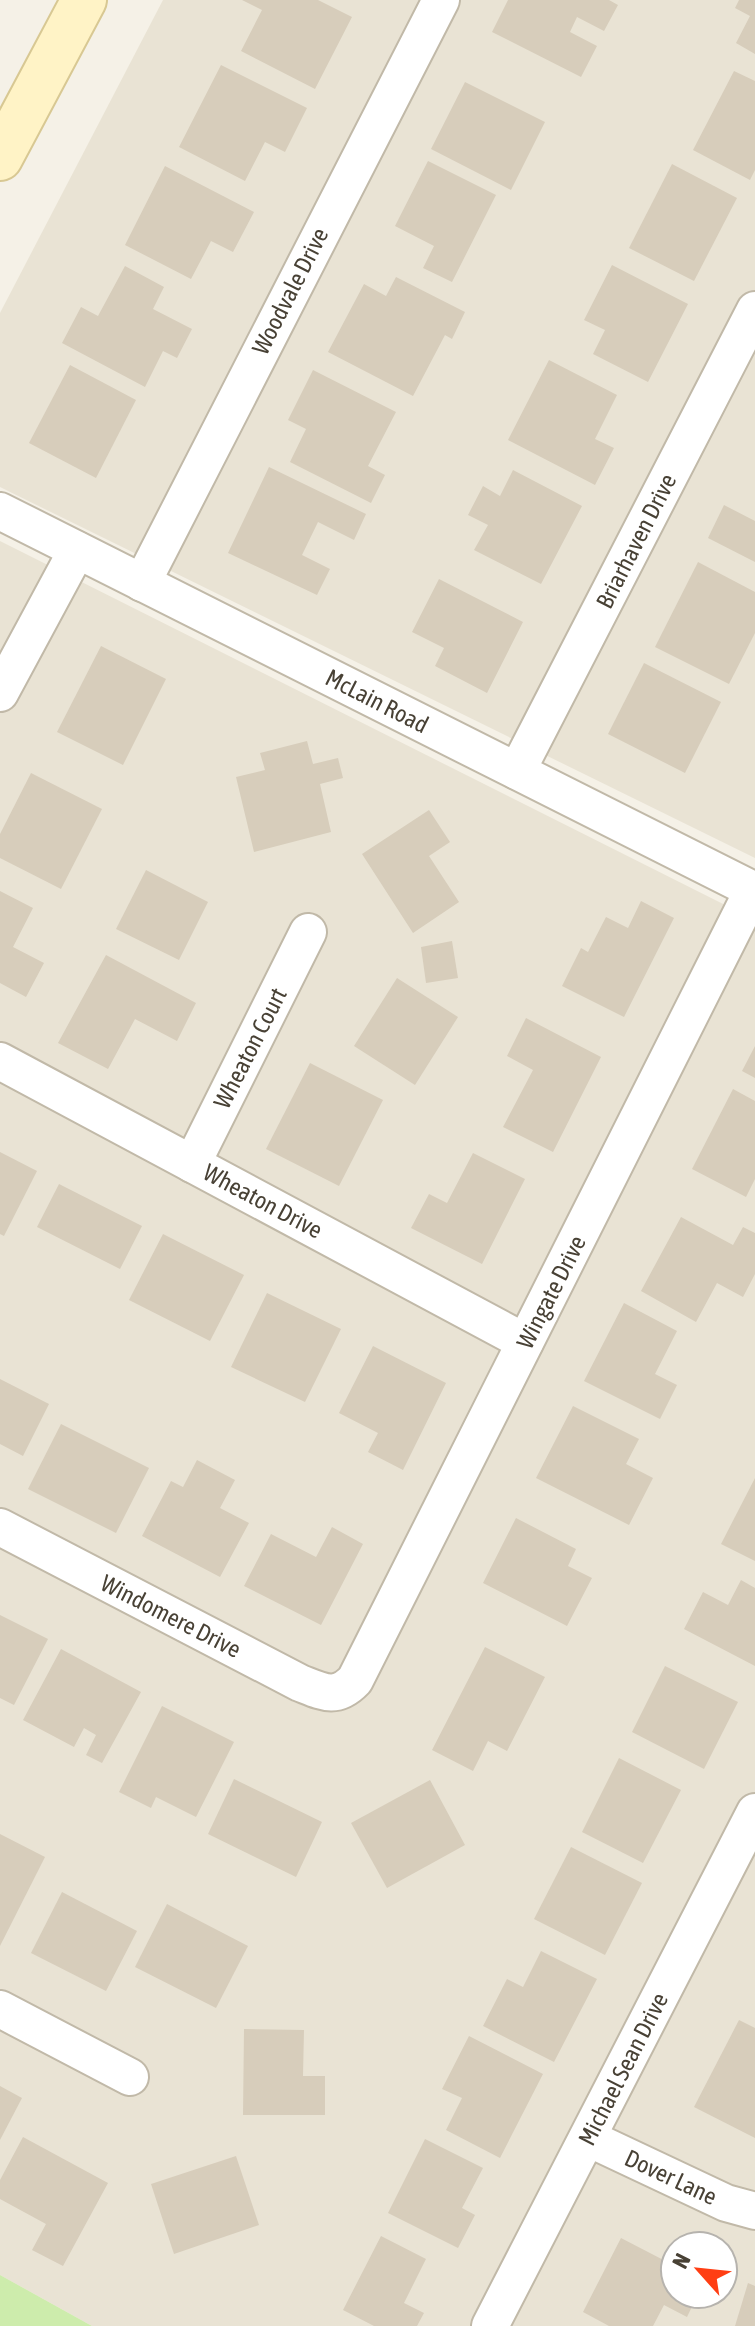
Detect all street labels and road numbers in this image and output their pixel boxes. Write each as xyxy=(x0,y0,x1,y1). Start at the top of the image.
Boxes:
street label: Woodvale Drive xyxy=(247,223,333,359)
street label: Briarhaven Drive xyxy=(591,469,681,613)
street label: McLain Road xyxy=(321,664,433,738)
street label: Wheaton Court xyxy=(208,983,292,1113)
street label: Wheaton Drive xyxy=(199,1158,327,1244)
street label: Wingate Drive xyxy=(511,1231,591,1353)
street label: Windomere Drive xyxy=(97,1569,245,1663)
street label: Michael Sean Drive xyxy=(573,1988,673,2150)
street label: Dover Lane xyxy=(621,2144,721,2210)

